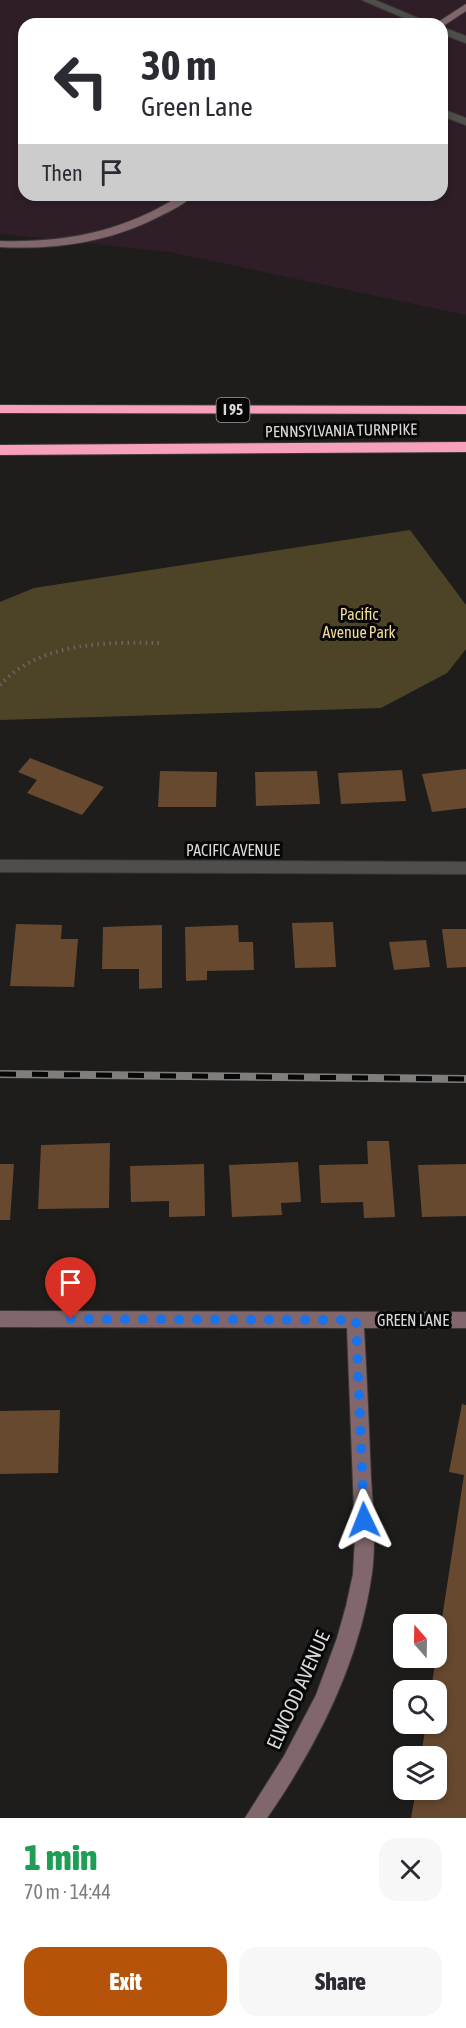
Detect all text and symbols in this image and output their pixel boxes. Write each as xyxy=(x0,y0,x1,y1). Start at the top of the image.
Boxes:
text: 30 m xyxy=(141,41,216,89)
icon: left xyxy=(42,42,120,120)
text: Green Lane xyxy=(141,91,253,122)
icon: arrive xyxy=(95,156,128,189)
text: Then xyxy=(42,160,83,186)
road number: I 95 xyxy=(216,398,250,422)
street label: PENNSYLVANIA TURNPIKE xyxy=(265,420,417,440)
park label: Pacific Avenue Park xyxy=(322,605,396,641)
street label: PACIFIC AVENUE xyxy=(186,841,280,859)
pin xyxy=(45,1257,96,1319)
icon: arrive xyxy=(54,1266,87,1299)
street label: GREEN LANE xyxy=(377,1311,449,1329)
position arrow xyxy=(332,1488,396,1552)
north arrow xyxy=(393,1614,447,1668)
map controls xyxy=(393,1614,447,1800)
street label: ELWOOD AVENUE xyxy=(261,1627,334,1752)
button: search xyxy=(393,1680,447,1734)
button: layers xyxy=(393,1746,447,1800)
text: 1 min xyxy=(24,1836,98,1878)
button: close xyxy=(379,1838,442,1901)
text: 70 m · 14:44 xyxy=(24,1880,111,1903)
button: Exit xyxy=(24,1947,227,2016)
button: Share xyxy=(239,1947,442,2016)

